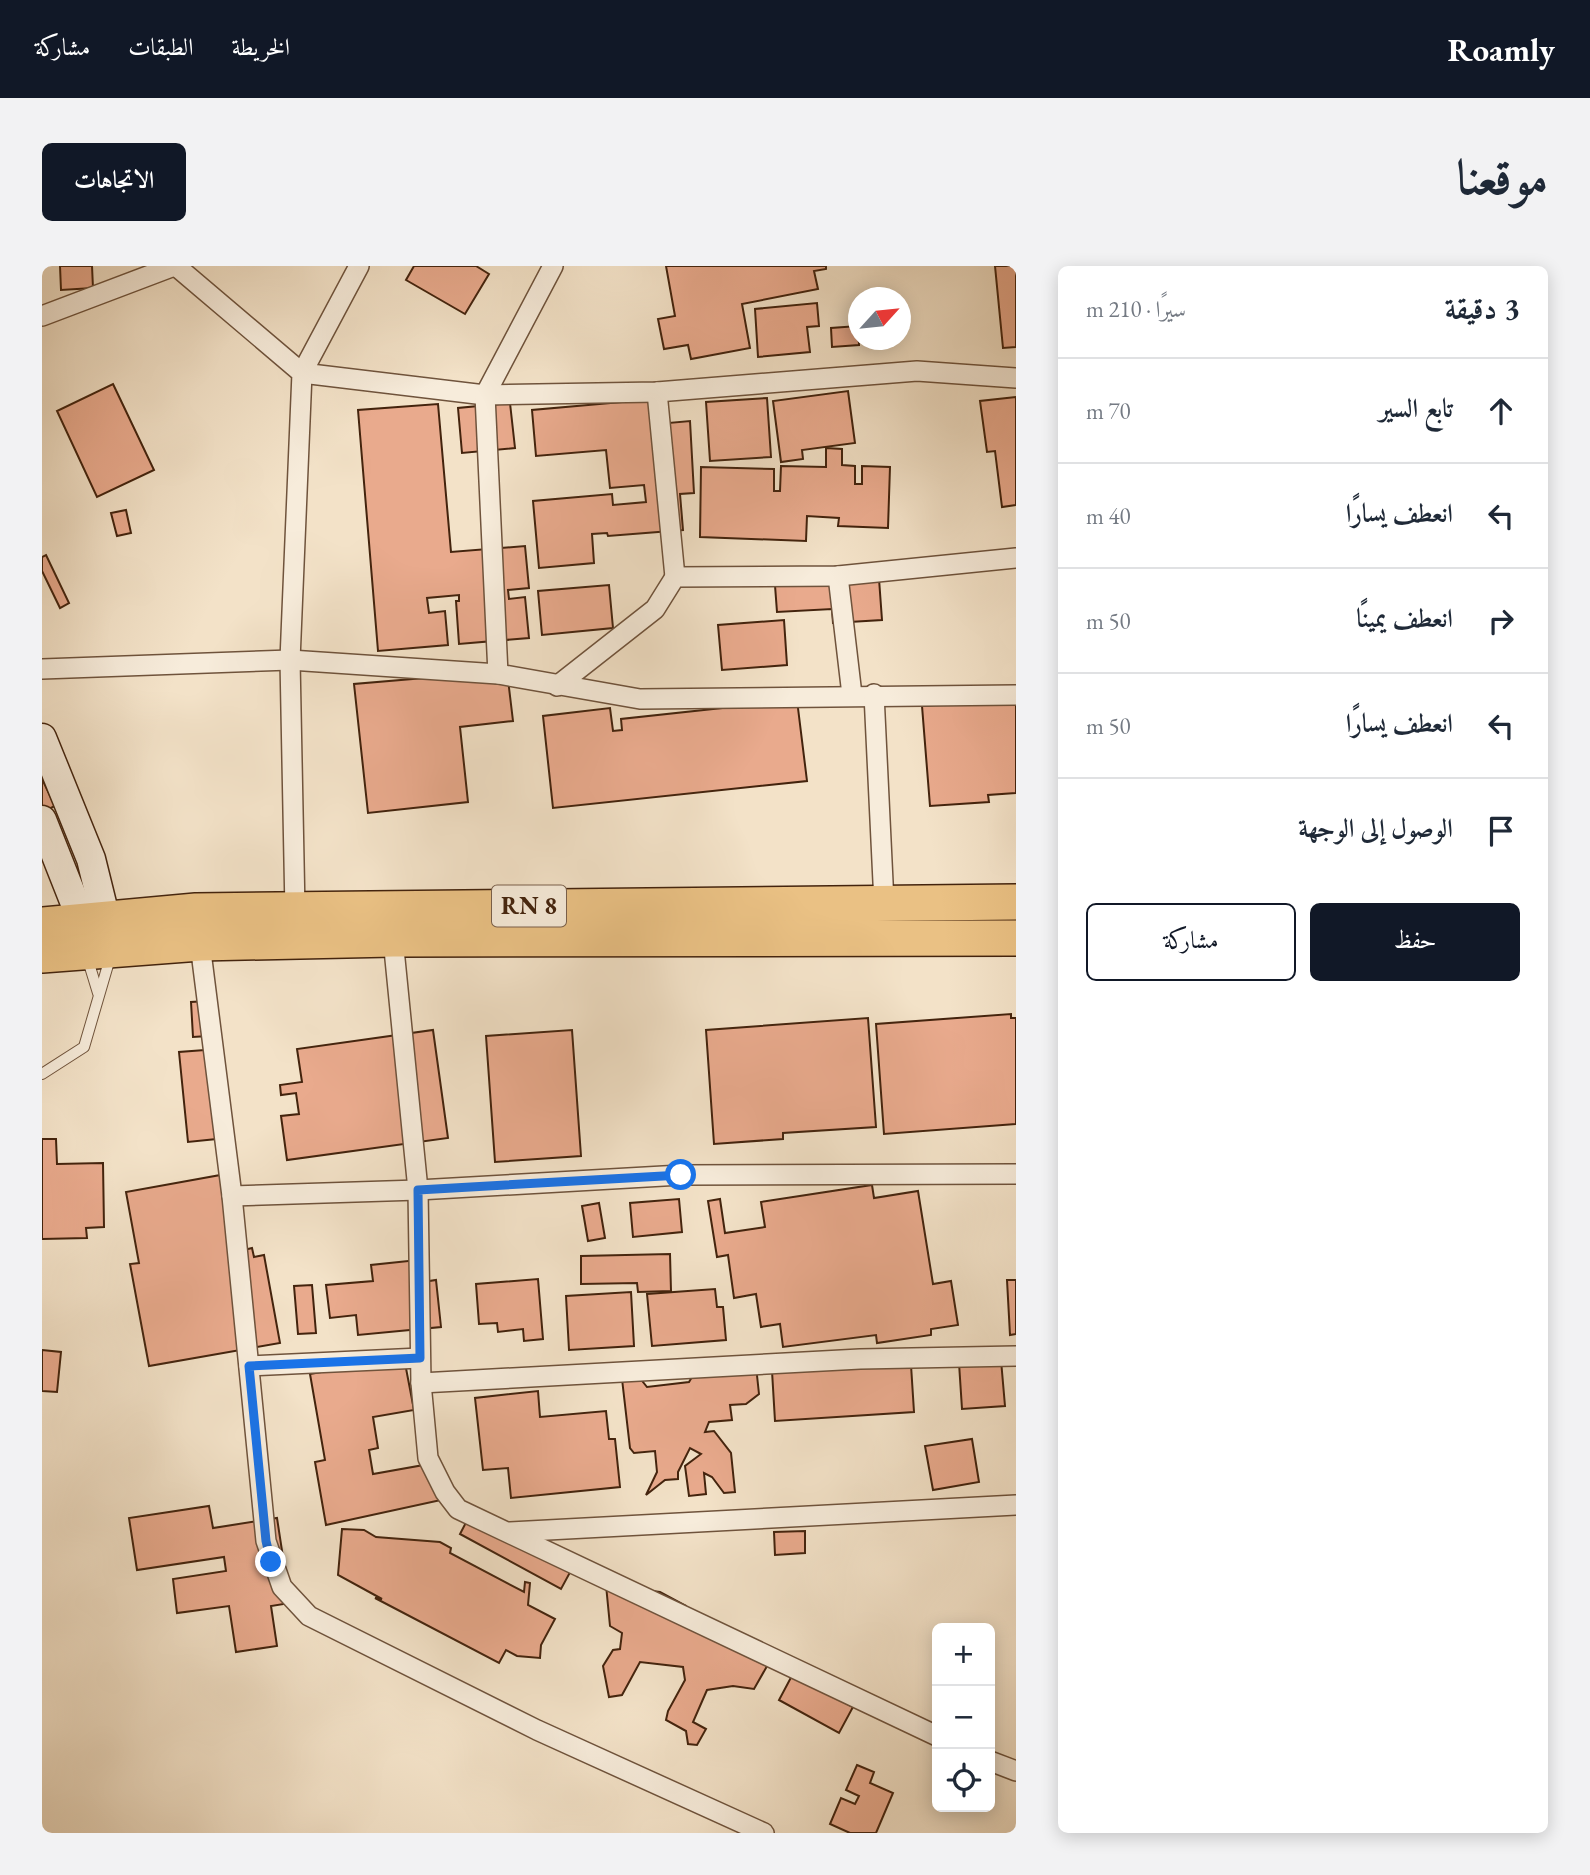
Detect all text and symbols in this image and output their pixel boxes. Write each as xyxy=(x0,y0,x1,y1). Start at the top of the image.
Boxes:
text: Roamly xyxy=(1447,28,1555,71)
text: مشاركة xyxy=(35,31,90,62)
text: الطبقات xyxy=(128,31,194,62)
text: الخريطة xyxy=(232,31,290,62)
button: الاتجاهات xyxy=(42,143,186,221)
text: موقعنا xyxy=(1456,145,1548,209)
north arrow xyxy=(848,287,911,350)
text: 3 دقيقة xyxy=(1445,289,1520,328)
text: سيرًا · 210 m xyxy=(1086,294,1186,324)
text: تابع السير xyxy=(1379,391,1453,425)
icon: ahead xyxy=(1482,392,1520,430)
text: 70 m xyxy=(1086,396,1131,426)
text: انعطف يسارًا xyxy=(1346,496,1453,530)
icon: left xyxy=(1482,497,1520,535)
text: 40 m xyxy=(1086,501,1131,531)
text: انعطف يمينًا xyxy=(1356,601,1453,635)
icon: right xyxy=(1482,602,1520,640)
text: 50 m xyxy=(1086,606,1131,636)
text: انعطف يسارًا xyxy=(1346,706,1453,740)
icon: left xyxy=(1482,707,1520,745)
text: 50 m xyxy=(1086,711,1131,741)
text: الوصول إلى الوجهة xyxy=(1298,811,1453,845)
icon: arrive xyxy=(1482,812,1520,850)
road number: RN 8 xyxy=(492,886,566,926)
button: مشاركة xyxy=(1086,903,1296,981)
button: حفظ xyxy=(1310,903,1520,981)
route start xyxy=(665,1159,696,1190)
route end xyxy=(255,1546,286,1577)
map controls xyxy=(932,1623,995,1812)
button: + xyxy=(932,1623,995,1686)
button: − xyxy=(932,1686,995,1749)
button: locate xyxy=(932,1749,995,1812)

